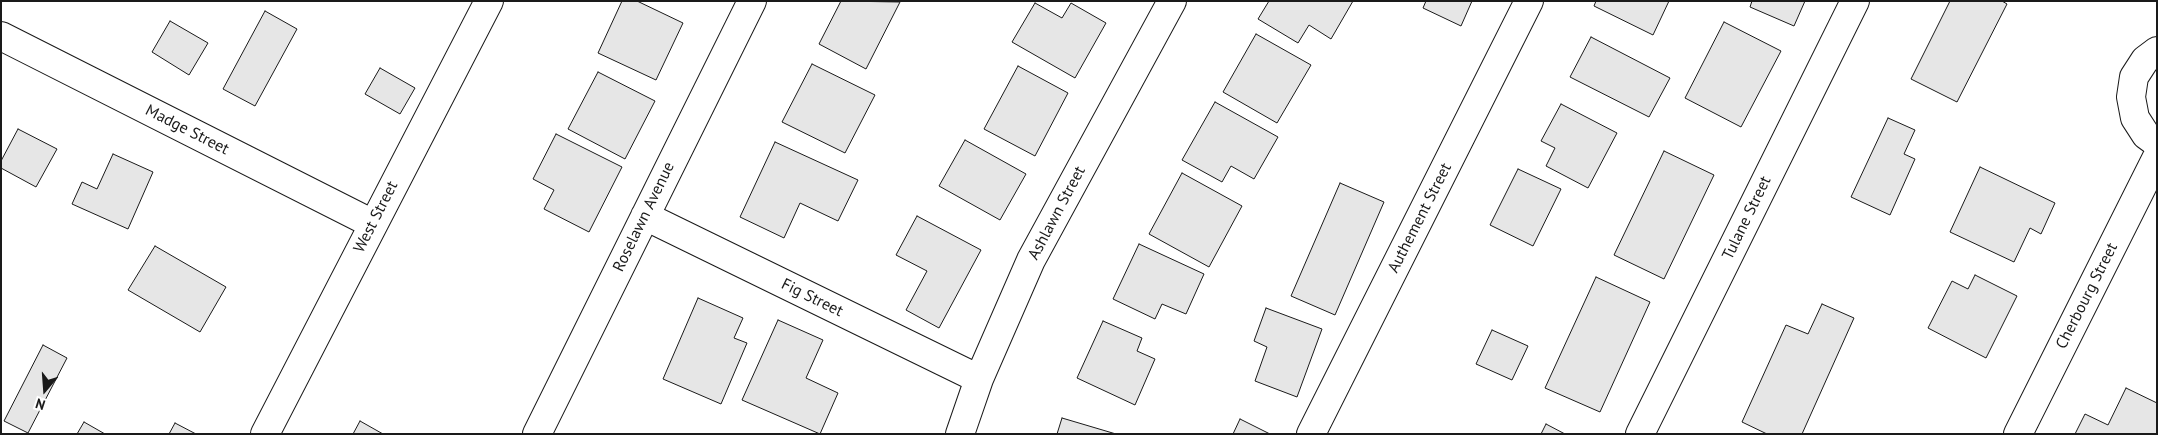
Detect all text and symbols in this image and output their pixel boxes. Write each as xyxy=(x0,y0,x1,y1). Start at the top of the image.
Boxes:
street label: Madge Street xyxy=(142,101,232,159)
street label: Roselawn Avenue xyxy=(609,159,679,275)
street label: Authement Street xyxy=(1384,160,1456,276)
street label: Ashlawn Street xyxy=(1024,163,1090,263)
street label: Tulane Street xyxy=(1719,173,1775,263)
street label: West Street xyxy=(350,178,402,256)
street label: Cherbourg Street xyxy=(2052,240,2122,352)
street label: Fig Street xyxy=(778,275,846,321)
north arrow xyxy=(20,365,70,415)
text: N xyxy=(33,394,48,414)

